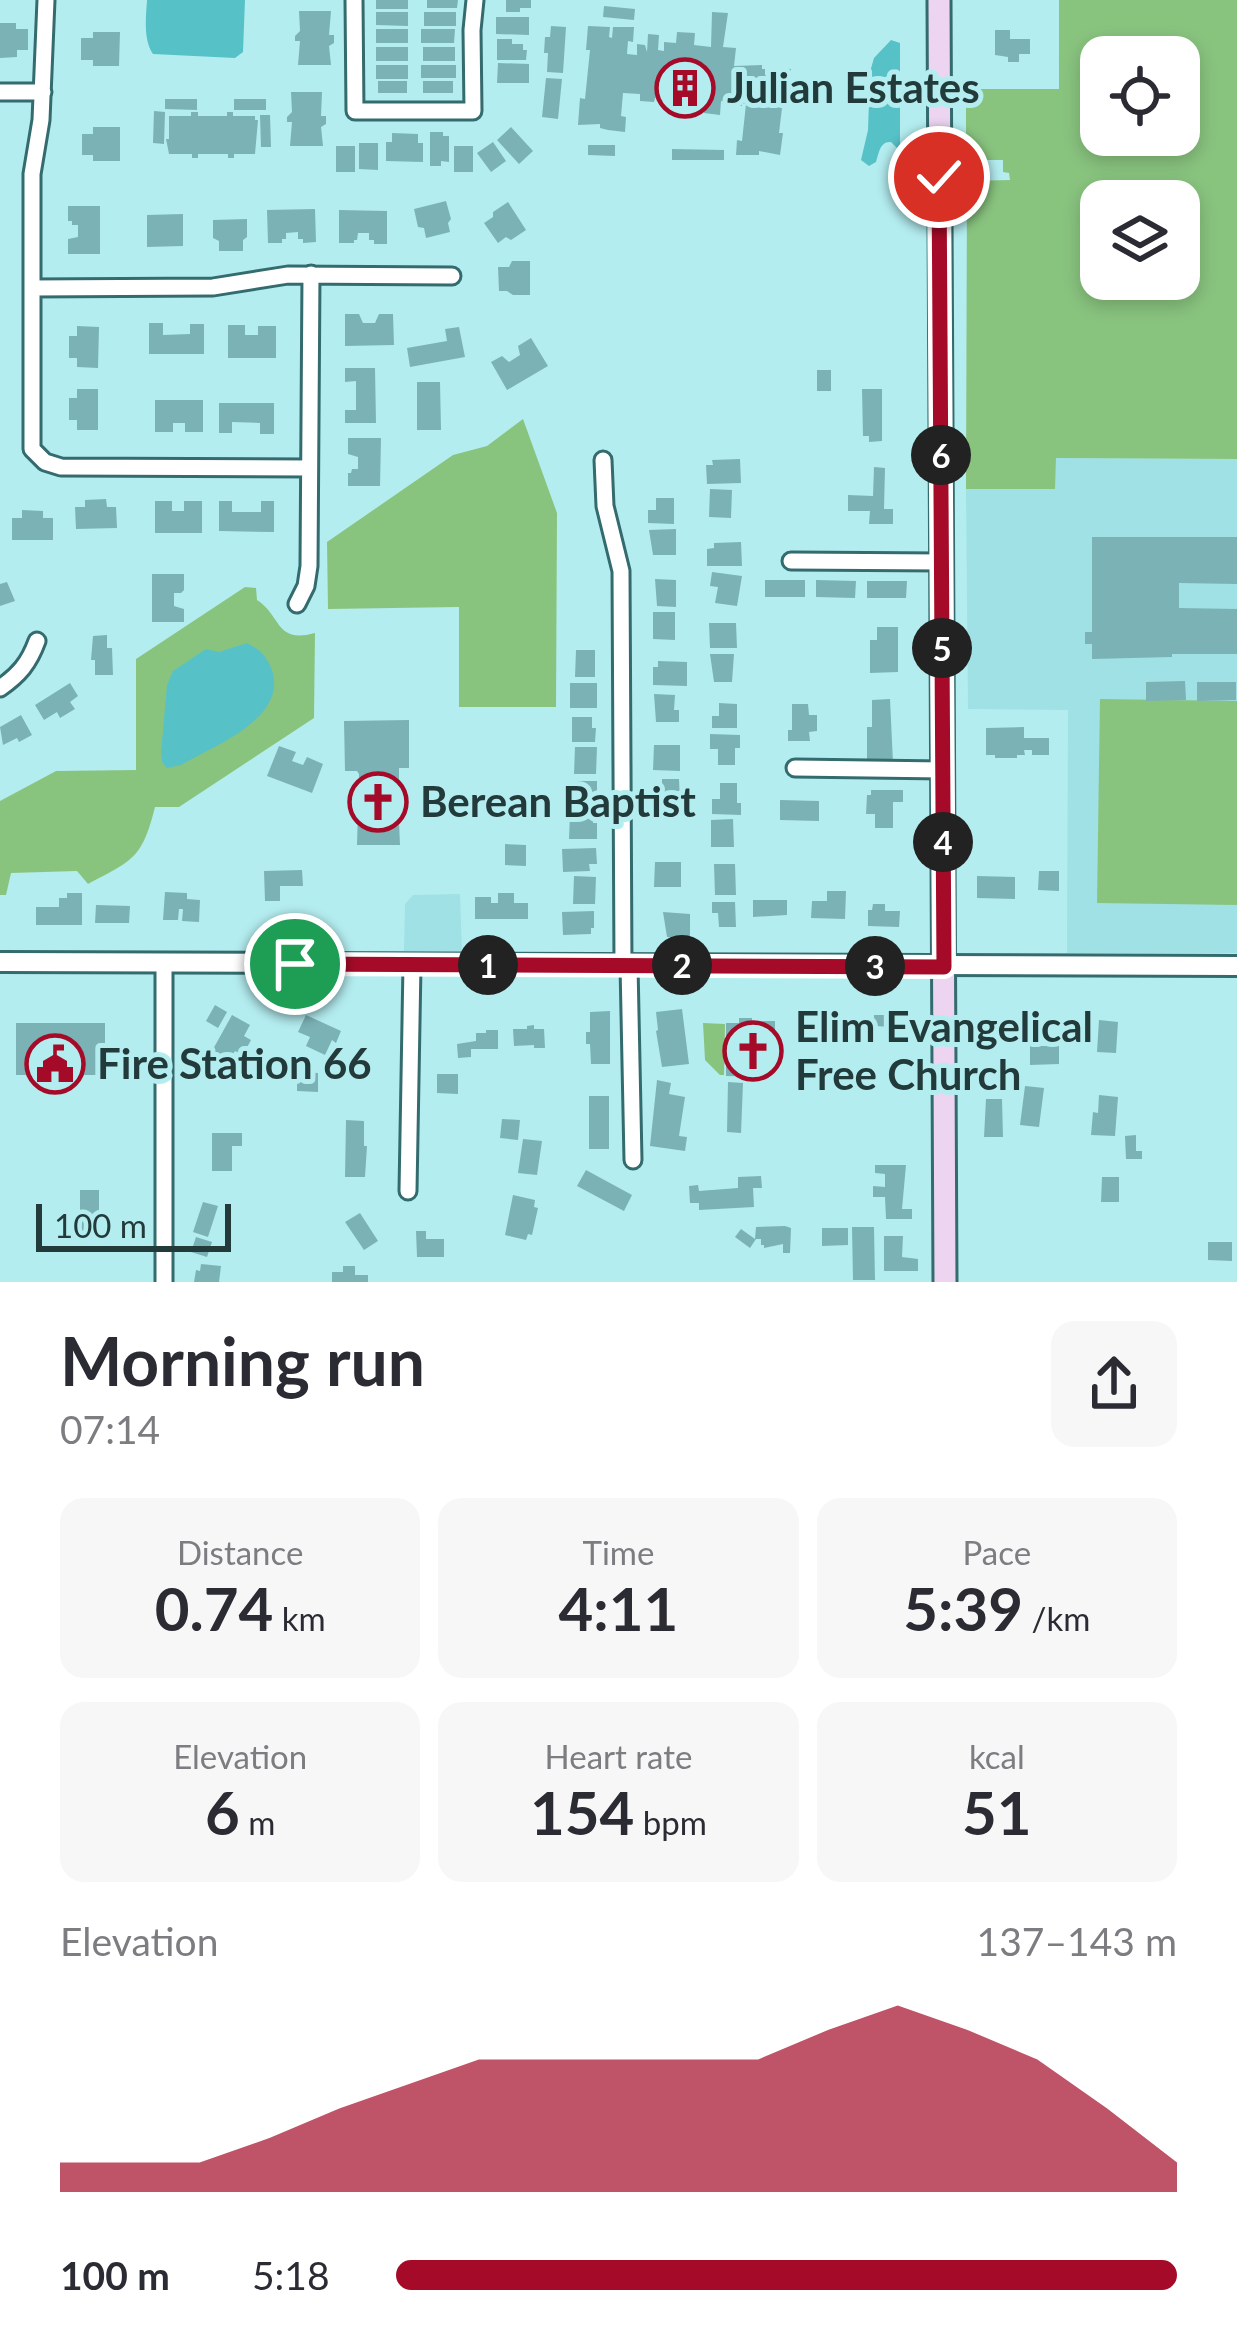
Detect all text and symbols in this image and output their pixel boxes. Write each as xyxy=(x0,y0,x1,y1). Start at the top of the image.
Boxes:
map controls xyxy=(1080,36,1200,300)
button: locate xyxy=(1080,36,1200,156)
building icon: Julian Estates xyxy=(654,57,716,119)
place label: Julian Estates xyxy=(727,62,980,112)
pin xyxy=(888,126,990,228)
icon: check xyxy=(906,144,972,210)
button: layers xyxy=(1080,180,1200,300)
pin: 6 xyxy=(911,425,971,485)
text: 6 xyxy=(931,435,951,475)
pin: 5 xyxy=(912,618,972,678)
text: 5 xyxy=(932,628,952,668)
church icon: Berean Baptist xyxy=(347,771,409,833)
place label: Berean Baptist xyxy=(420,776,696,826)
pin: 4 xyxy=(913,812,973,872)
text: 4 xyxy=(933,822,953,862)
pin xyxy=(244,913,346,1015)
icon: arrive xyxy=(262,931,328,997)
pin: 1 xyxy=(458,935,518,995)
pin: 2 xyxy=(652,935,712,995)
pin: 3 xyxy=(845,936,905,996)
text: 1 xyxy=(478,945,498,985)
text: 2 xyxy=(672,945,692,985)
text: 3 xyxy=(865,946,885,986)
place label: Elim Evangelical Free Church xyxy=(795,1001,1093,1099)
church icon: Elim Evangelical Free Church xyxy=(722,1020,784,1082)
public building icon: Fire Station 66 xyxy=(24,1033,86,1095)
place label: Fire Station 66 xyxy=(97,1038,372,1088)
scale bar xyxy=(36,1198,231,1251)
text: 100 m xyxy=(54,1205,147,1245)
text: Morning run xyxy=(60,1321,425,1400)
button: share xyxy=(1051,1321,1177,1447)
text: 07:14 xyxy=(60,1406,160,1452)
text: Distance xyxy=(177,1532,303,1572)
text: Time xyxy=(583,1532,654,1572)
text: Pace xyxy=(963,1532,1031,1572)
text: 0.74 xyxy=(155,1572,273,1644)
text: 4:11 xyxy=(559,1572,678,1644)
text: 5:39 xyxy=(903,1572,1023,1644)
text: km xyxy=(273,1598,326,1638)
text: /km xyxy=(1023,1598,1090,1638)
text: Elevation xyxy=(173,1736,307,1776)
text: Heart rate xyxy=(545,1736,692,1776)
text: kcal xyxy=(969,1736,1025,1776)
text: 6 xyxy=(205,1776,240,1848)
text: 154 xyxy=(530,1776,634,1848)
text: 51 xyxy=(962,1776,1032,1848)
text: m xyxy=(240,1802,275,1842)
text: bpm xyxy=(634,1802,707,1842)
text: Elevation xyxy=(60,1918,218,1964)
text: 137–143 m xyxy=(977,1918,1177,1964)
text: 100 m xyxy=(60,2252,170,2298)
text: 5:18 xyxy=(252,2252,330,2298)

